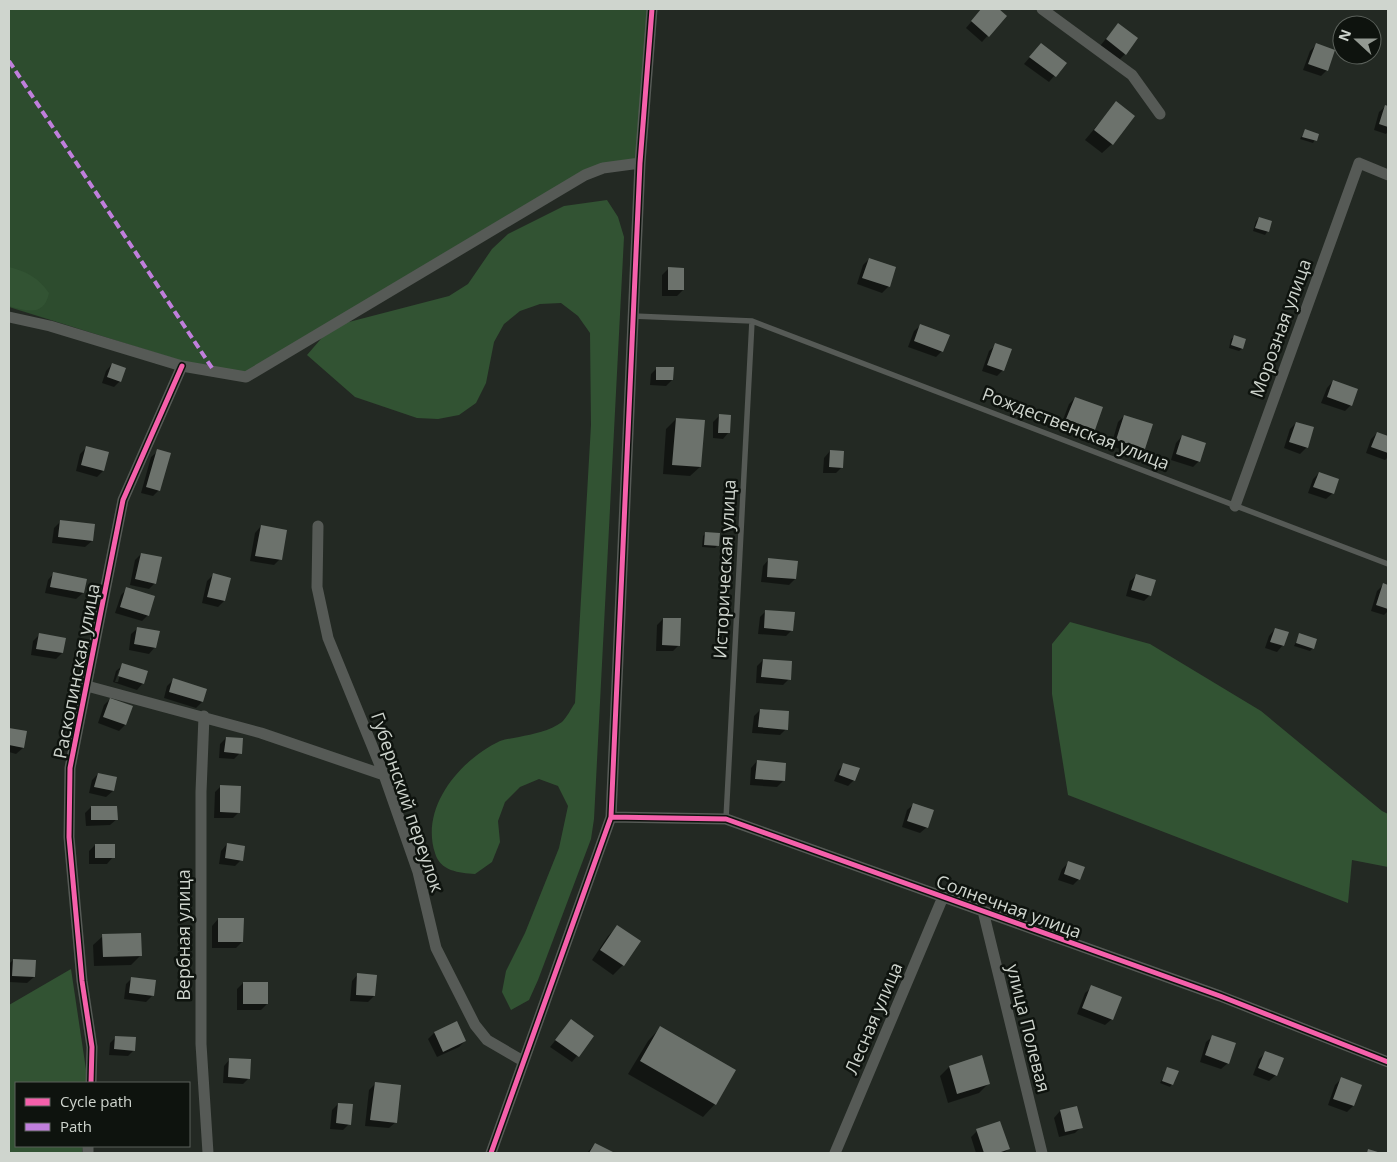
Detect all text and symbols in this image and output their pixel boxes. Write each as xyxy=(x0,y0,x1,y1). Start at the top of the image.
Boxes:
north arrow xyxy=(1332,15,1382,65)
text: N xyxy=(1333,26,1355,44)
street label: Морозная улица xyxy=(1244,255,1316,401)
street label: Рождественская улица xyxy=(979,381,1173,475)
street label: Историческая улица xyxy=(707,479,741,659)
street label: Раскопинская улица xyxy=(47,581,105,761)
street label: Губернский переулок xyxy=(366,709,450,896)
street label: Вербная улица xyxy=(171,869,195,1001)
street label: Солнечная улица xyxy=(933,869,1085,943)
street label: Лесная улица xyxy=(839,958,907,1078)
street label: улица Полевая xyxy=(1001,961,1057,1095)
legend xyxy=(15,1082,190,1147)
text: Cycle path xyxy=(60,1091,132,1111)
text: Path xyxy=(60,1116,92,1136)

